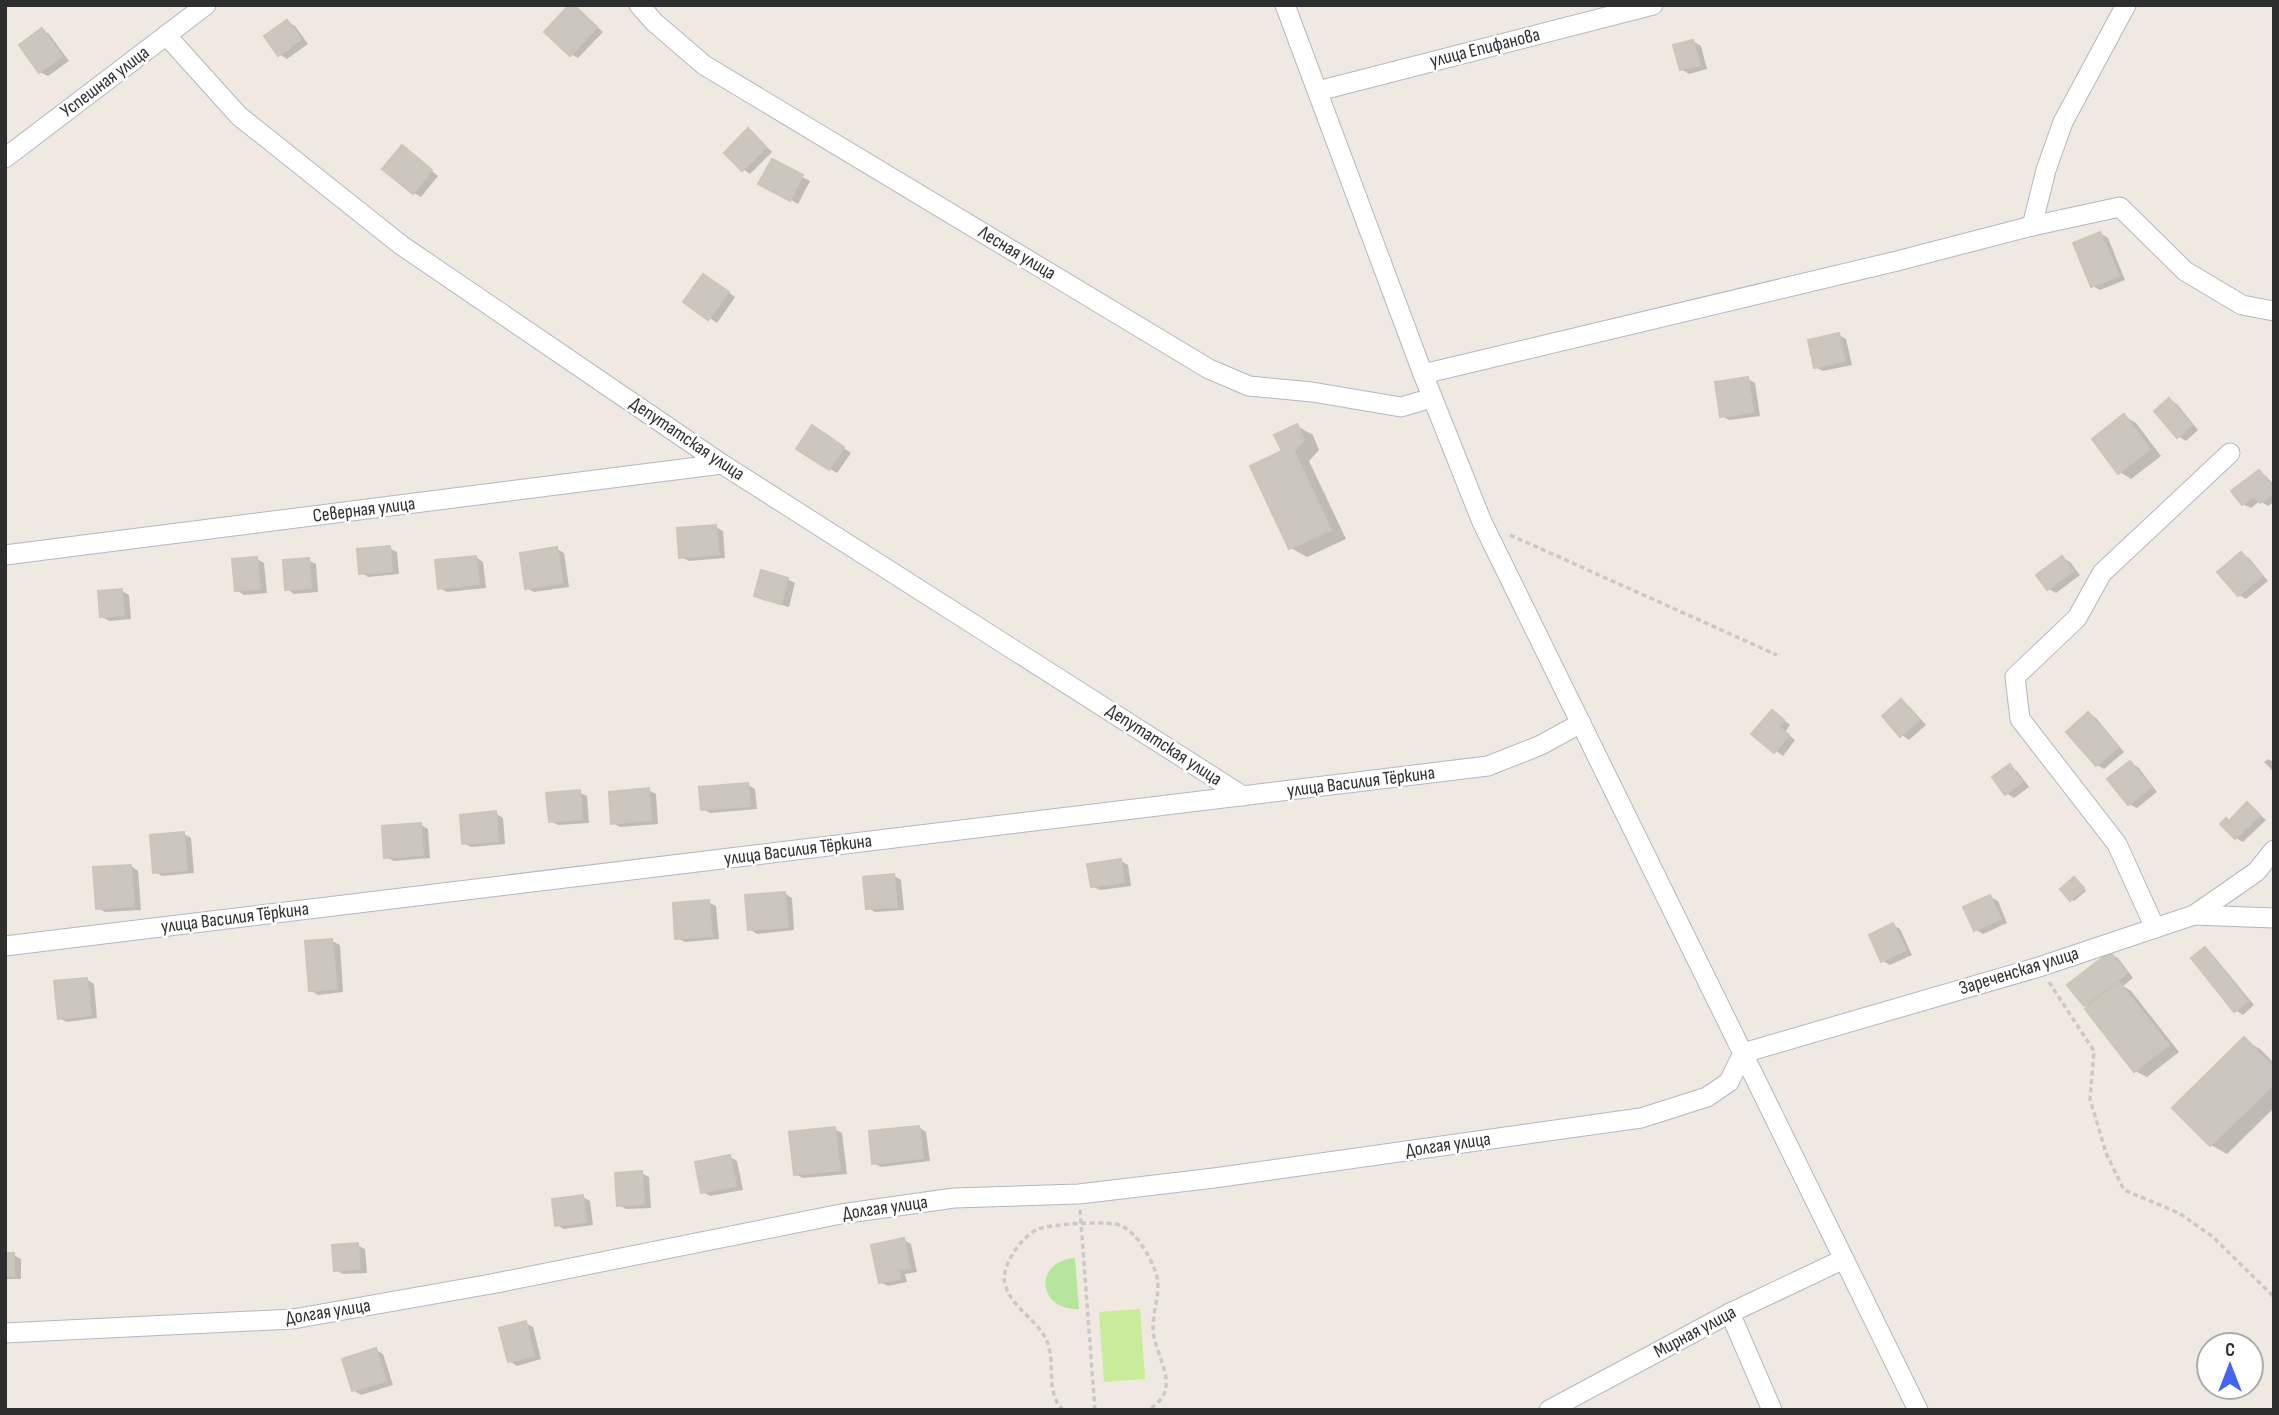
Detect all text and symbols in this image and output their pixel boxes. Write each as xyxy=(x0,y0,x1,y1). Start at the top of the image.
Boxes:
street label: улица Епифанова xyxy=(1428,23,1542,73)
street label: Успешная улица xyxy=(56,41,154,123)
street label: Лесная улица xyxy=(973,220,1060,285)
street label: Депутатская улица xyxy=(625,392,749,486)
street label: Северная улица xyxy=(312,492,416,528)
street label: Депутатская улица xyxy=(1102,699,1226,791)
street label: улица Василия Тёркина xyxy=(1286,762,1436,802)
street label: улица Василия Тёркина xyxy=(723,830,873,870)
street label: улица Василия Тёркина xyxy=(160,898,310,938)
street label: Зареченская улица xyxy=(1956,942,2082,1000)
street label: Долгая улица xyxy=(1404,1128,1492,1162)
street label: Долгая улица xyxy=(841,1191,929,1225)
street label: Долгая улица xyxy=(284,1294,372,1330)
street label: Мирная улица xyxy=(1650,1301,1740,1363)
north arrow xyxy=(2195,1331,2265,1401)
text: С xyxy=(2225,1339,2235,1362)

